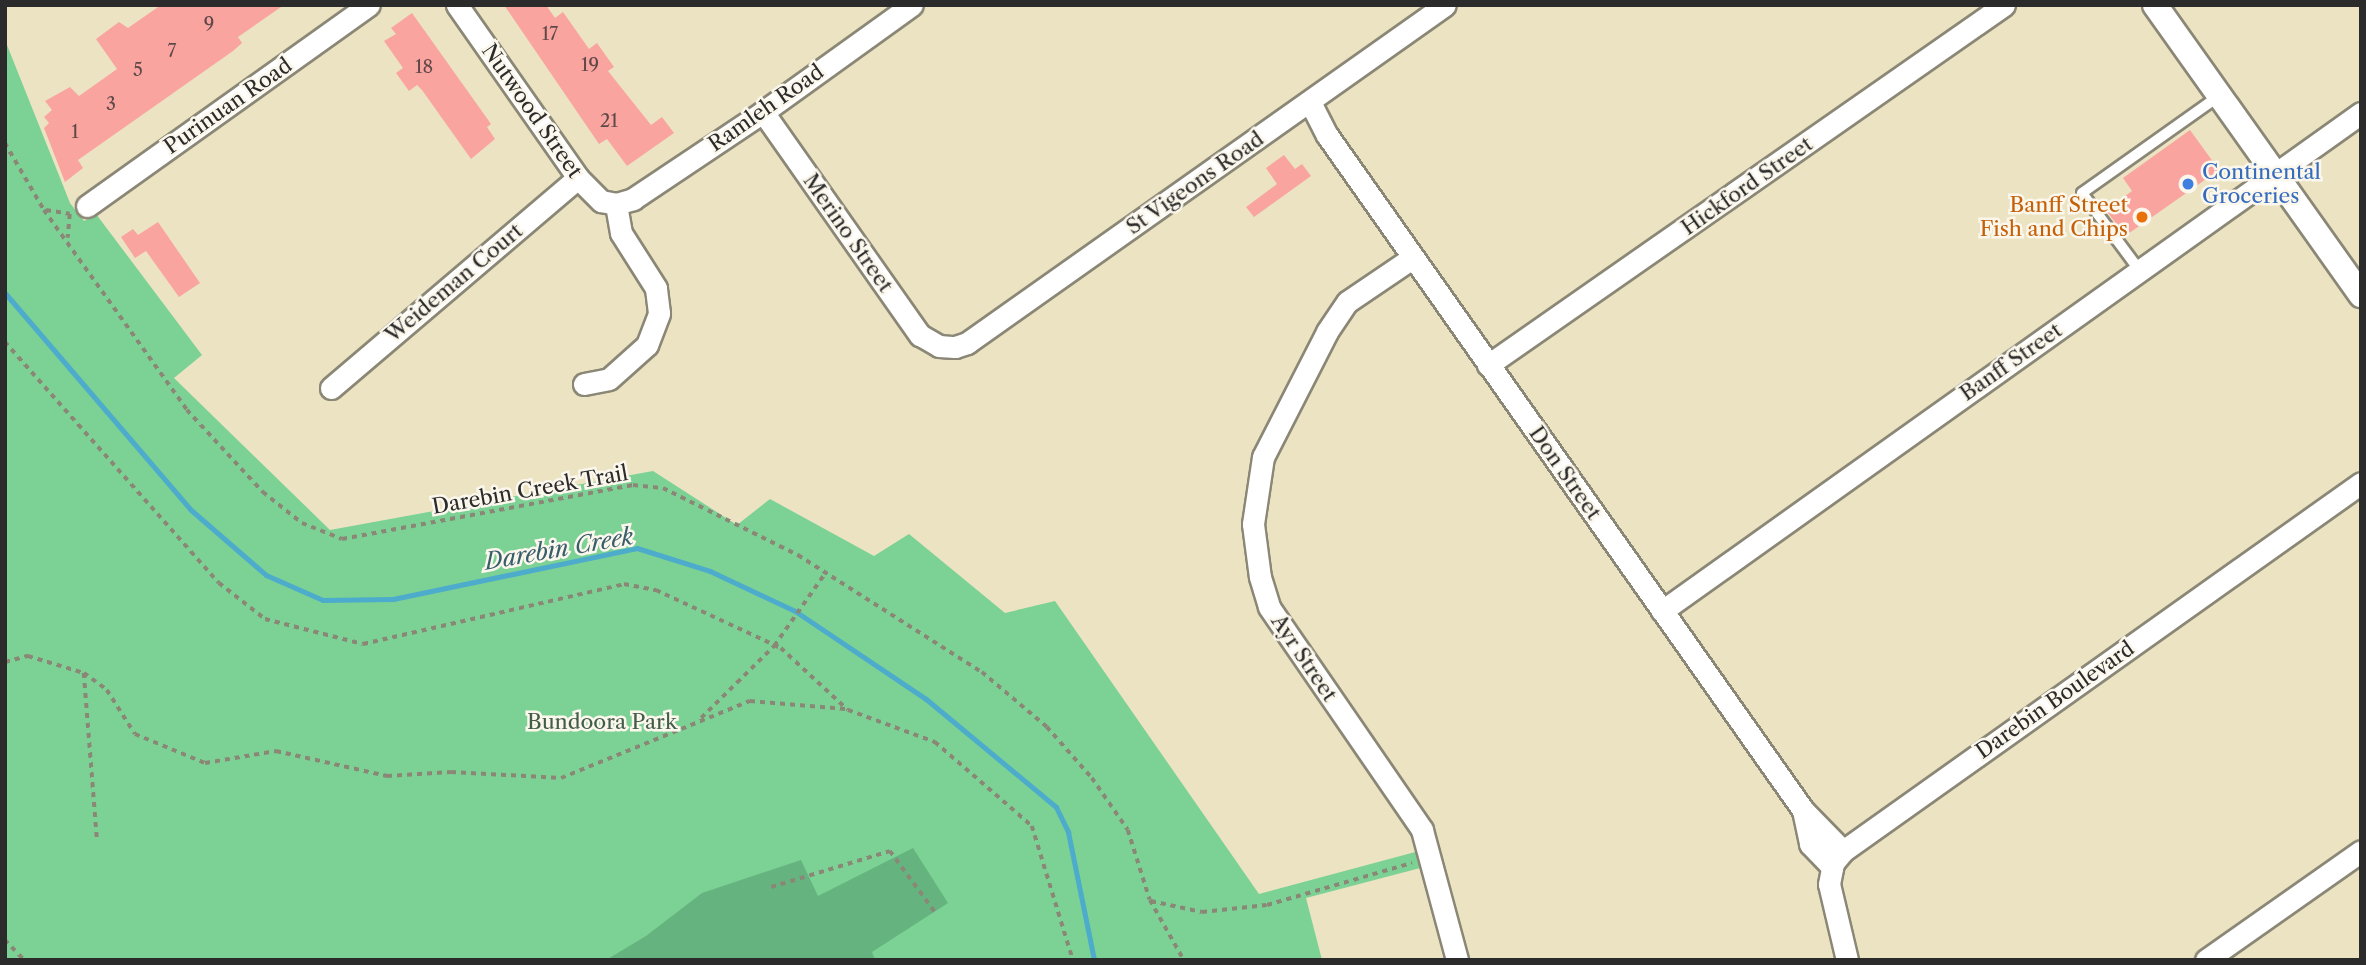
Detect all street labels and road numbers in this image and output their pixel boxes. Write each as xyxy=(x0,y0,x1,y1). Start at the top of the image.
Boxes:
street label: Nutwood Street xyxy=(476,39,588,183)
street label: Purinuan Road xyxy=(159,53,297,159)
street label: Ramleh Road xyxy=(704,59,828,157)
street label: St Vigeons Road xyxy=(1121,126,1269,240)
street label: Hickford Street xyxy=(1677,131,1817,241)
street label: Merino Street xyxy=(798,169,898,297)
street label: Weideman Court xyxy=(380,218,528,348)
street label: Banff Street xyxy=(1955,318,2067,406)
street label: Don Street xyxy=(1524,421,1606,525)
street label: Darebin Creek Trail xyxy=(430,460,630,520)
street label: Ayr Street xyxy=(1266,610,1342,706)
street label: Darebin Boulevard xyxy=(1971,636,2139,764)

